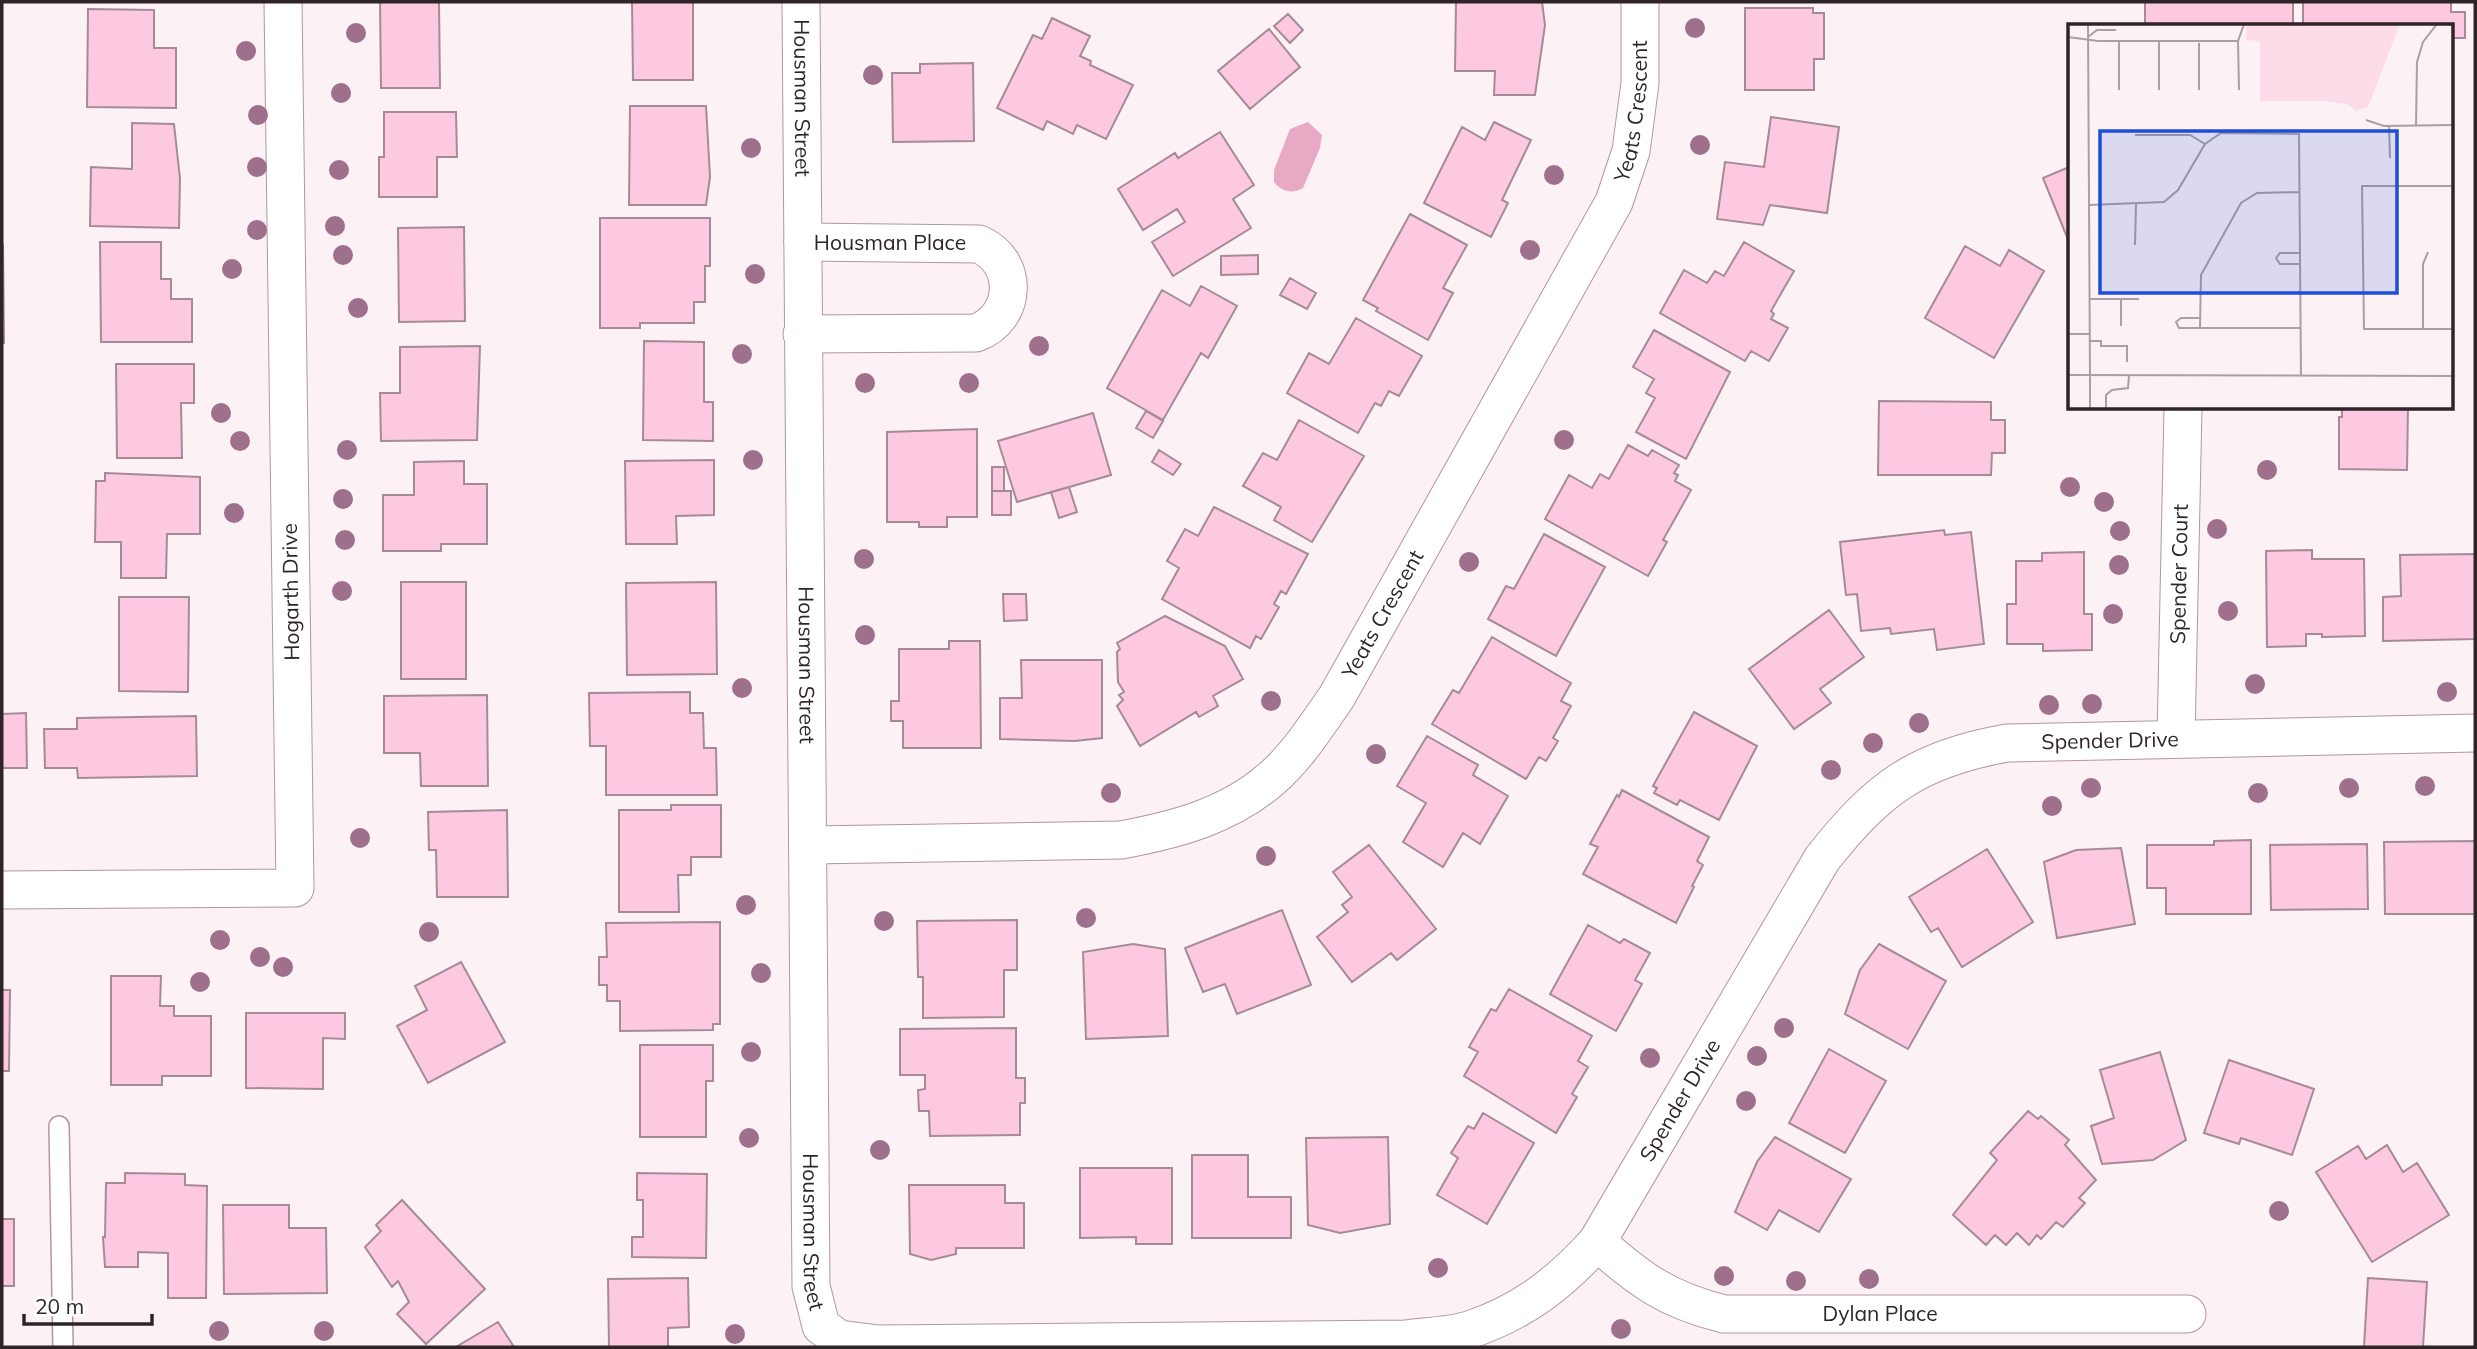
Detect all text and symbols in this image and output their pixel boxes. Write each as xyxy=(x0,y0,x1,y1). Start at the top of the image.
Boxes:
street label: Housman Street xyxy=(789,19,816,177)
inset map xyxy=(2068,24,2452,410)
street label: Yeats Crescent xyxy=(1607,40,1652,186)
street label: Housman Place xyxy=(814,229,966,255)
street label: Spender Court xyxy=(2164,504,2193,644)
street label: Hogarth Drive xyxy=(276,523,304,661)
street label: Yeats Crescent xyxy=(1335,545,1428,684)
street label: Housman Street xyxy=(794,586,821,744)
street label: Spender Drive xyxy=(2041,725,2179,754)
street label: Spender Drive xyxy=(1633,1034,1725,1166)
street label: Housman Street xyxy=(798,1153,831,1313)
scale bar xyxy=(24,1282,152,1326)
text: 20 m xyxy=(35,1293,84,1319)
street label: Dylan Place xyxy=(1823,1300,1938,1326)

